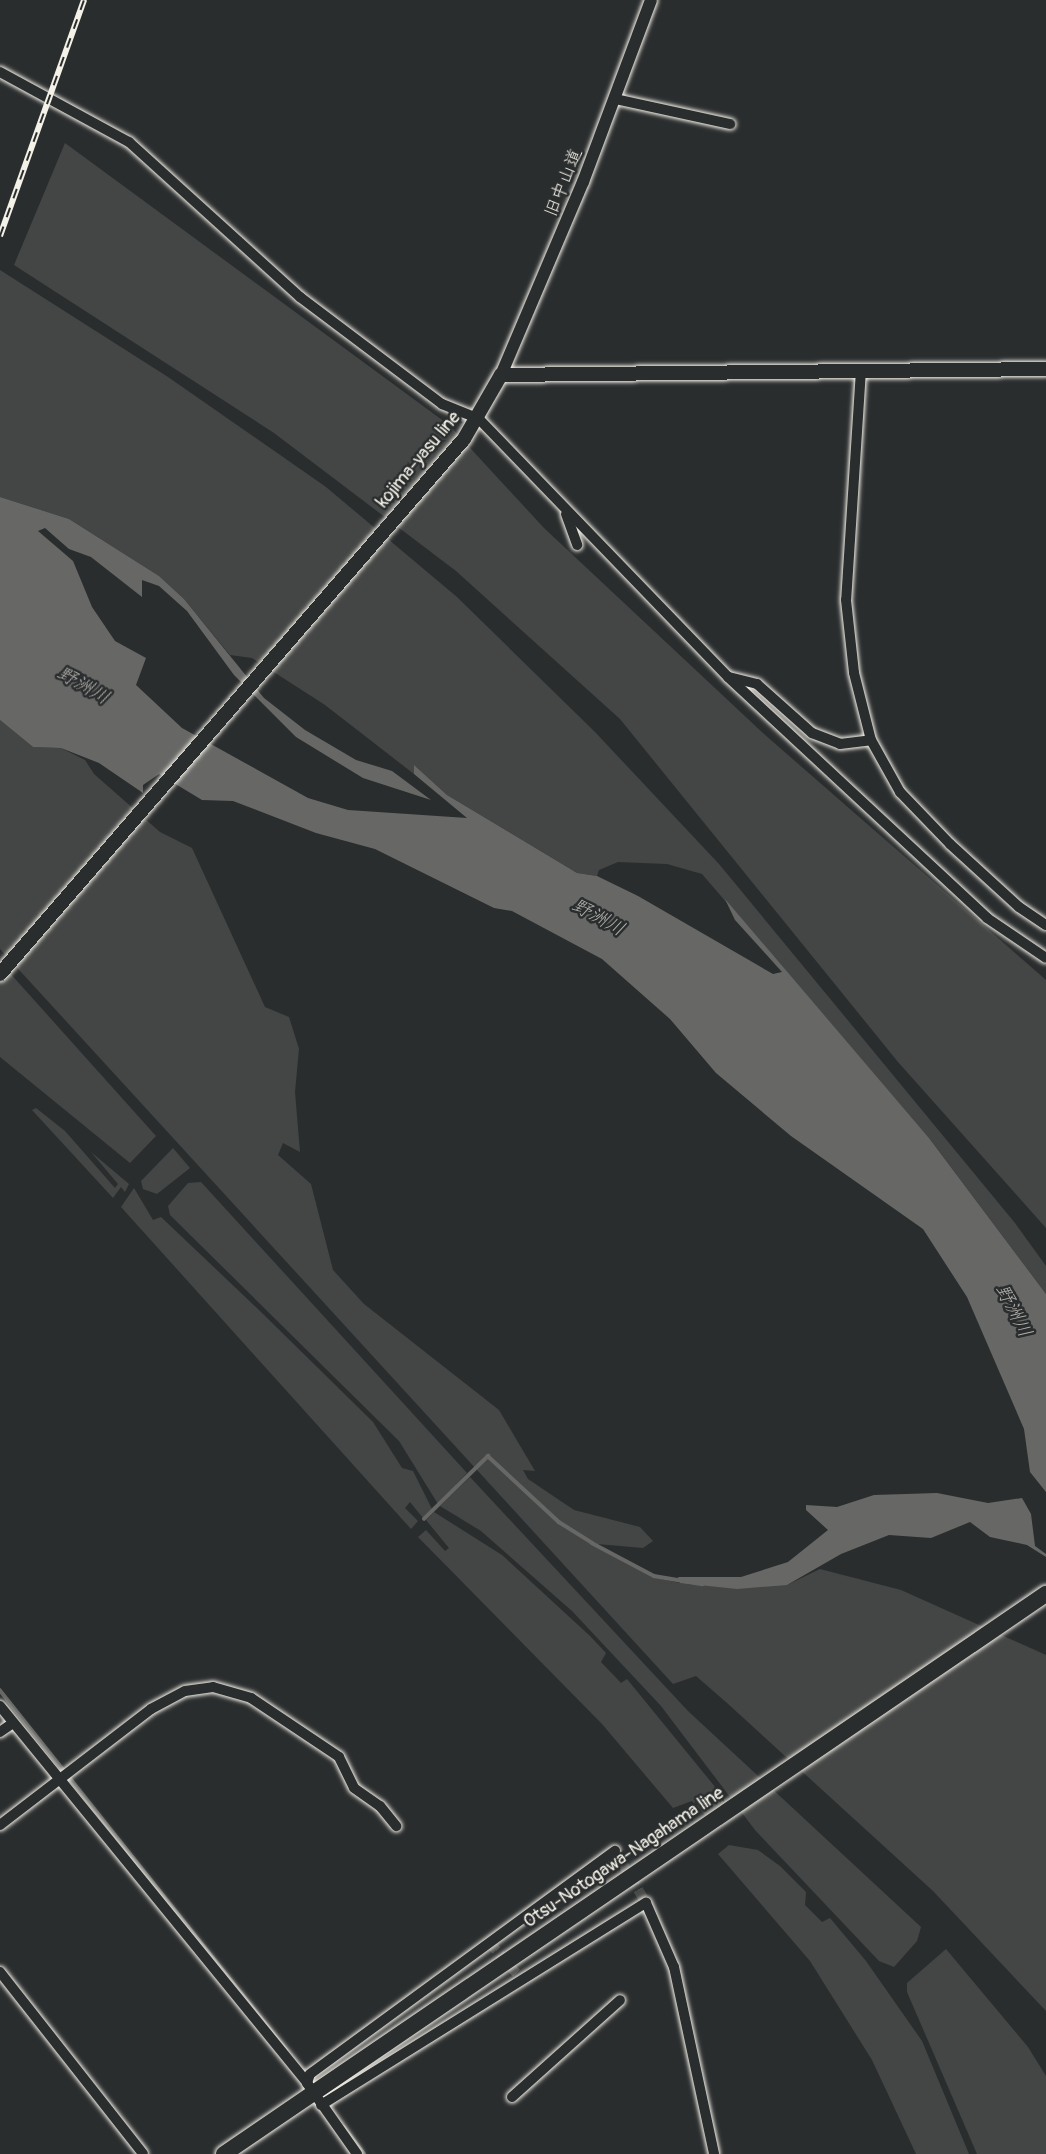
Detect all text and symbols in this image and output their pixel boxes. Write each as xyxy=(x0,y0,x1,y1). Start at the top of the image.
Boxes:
street label: 旧中山道 xyxy=(541,146,587,220)
street label: kojima-yasu line xyxy=(372,407,466,513)
water label: 野洲川 xyxy=(53,662,113,710)
water label: 野洲川 xyxy=(568,894,628,942)
water label: 野洲川 xyxy=(990,1280,1036,1342)
street label: Otsu-Notogawa-Nagahama line xyxy=(520,1783,728,1933)

